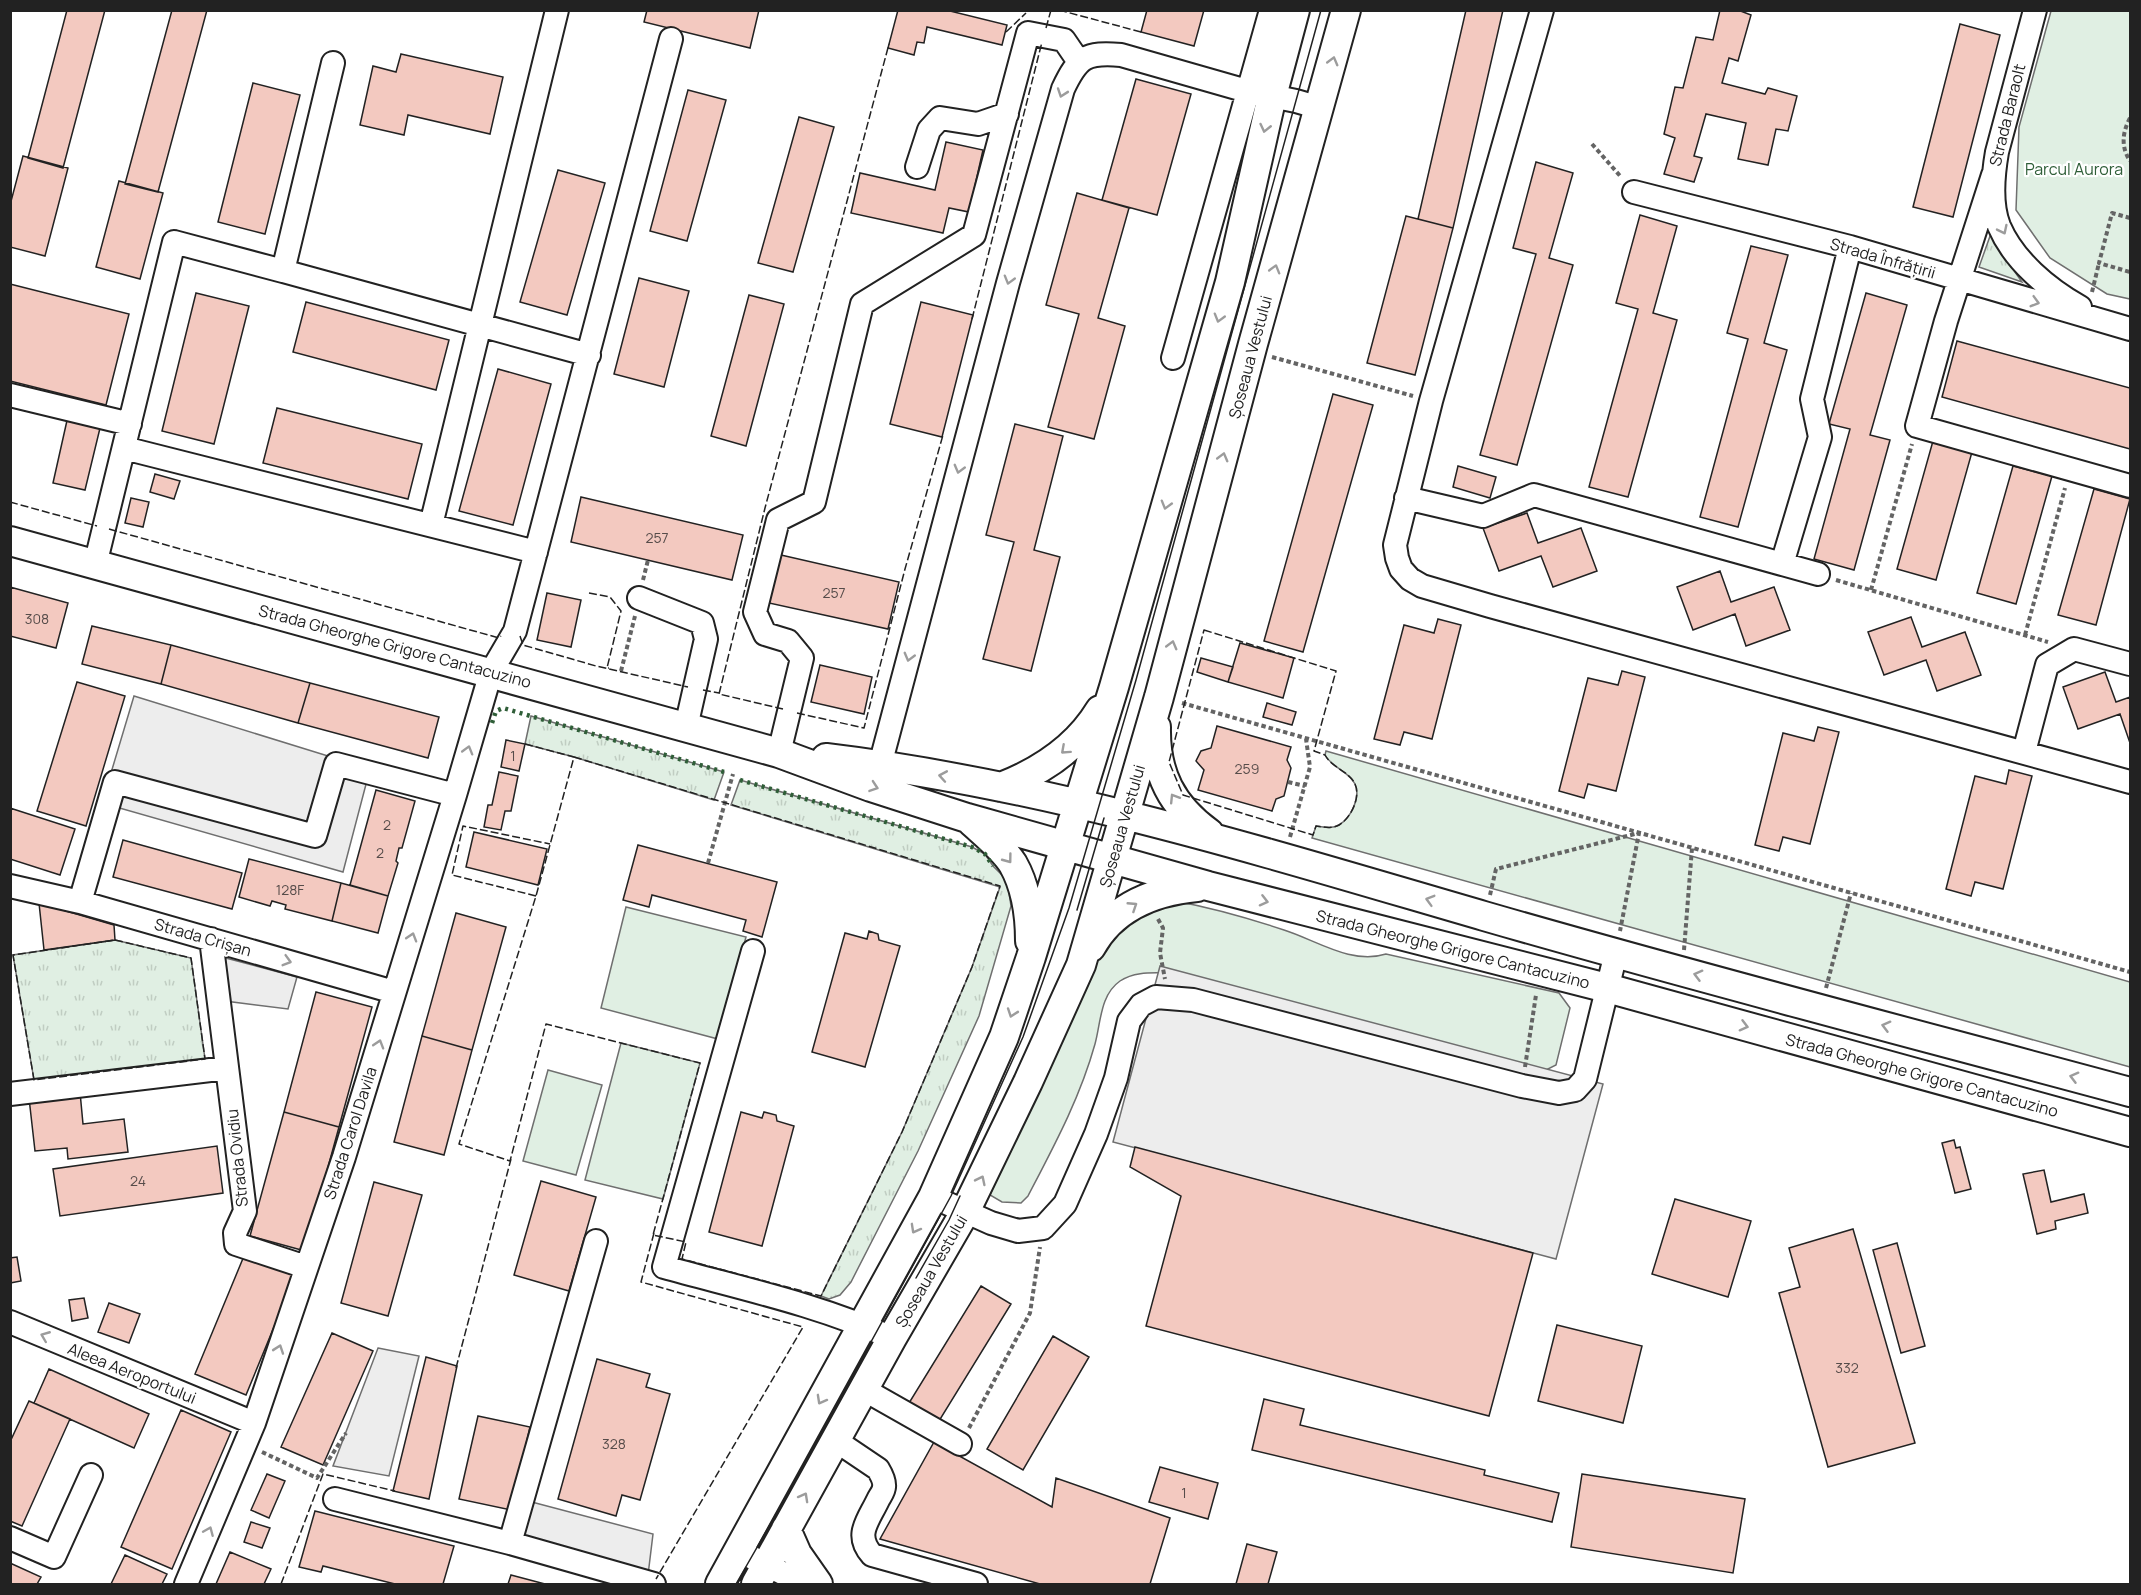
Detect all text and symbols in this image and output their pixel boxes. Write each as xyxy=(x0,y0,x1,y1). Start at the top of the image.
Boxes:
one-way arrow xyxy=(1325,56,1338,66)
street label: Strada Baraolt xyxy=(1984,61,2030,169)
one-way arrow xyxy=(1057,87,1070,98)
one-way arrow xyxy=(1259,123,1272,133)
park label: Parcul Aurora xyxy=(2025,158,2123,180)
one-way arrow xyxy=(1995,224,2007,235)
street label: Strada Înfrățirii xyxy=(1828,232,1938,284)
one-way arrow xyxy=(1267,264,1280,274)
one-way arrow xyxy=(1004,274,1016,285)
street label: Șoseaua Vestului xyxy=(1223,293,1277,421)
one-way arrow xyxy=(2029,295,2040,307)
one-way arrow xyxy=(1214,312,1226,323)
one-way arrow xyxy=(1216,452,1228,463)
one-way arrow xyxy=(953,463,966,473)
one-way arrow xyxy=(1161,499,1173,510)
house number: 257 xyxy=(645,528,669,547)
house number: 257 xyxy=(822,583,846,602)
street label: Strada Gheorghe Grigore Cantacuzino xyxy=(256,599,534,693)
house number: 308 xyxy=(25,609,49,628)
one-way arrow xyxy=(1165,640,1177,651)
one-way arrow xyxy=(903,652,916,662)
one-way arrow xyxy=(1062,743,1072,754)
one-way arrow xyxy=(461,745,473,756)
house number: 1 xyxy=(510,746,516,765)
house number: 259 xyxy=(1235,759,1259,778)
street label: Șoseaua Vestului xyxy=(1094,762,1150,890)
one-way arrow xyxy=(939,770,949,783)
one-way arrow xyxy=(868,780,879,793)
one-way arrow xyxy=(1170,794,1182,804)
house number: 2 xyxy=(383,815,391,834)
house number: 2 xyxy=(376,843,384,862)
one-way arrow xyxy=(1001,853,1012,864)
house number: 128F xyxy=(276,880,304,899)
one-way arrow xyxy=(1259,893,1269,906)
one-way arrow xyxy=(1425,895,1436,907)
one-way arrow xyxy=(1126,902,1137,913)
street label: Strada Gheorghe Grigore Cantacuzino xyxy=(1314,904,1592,994)
street label: Strada Crișan xyxy=(152,913,254,961)
one-way arrow xyxy=(405,932,417,942)
one-way arrow xyxy=(282,953,292,966)
one-way arrow xyxy=(1693,970,1703,983)
one-way arrow xyxy=(1007,1007,1020,1018)
one-way arrow xyxy=(1739,1019,1749,1031)
one-way arrow xyxy=(1881,1021,1891,1034)
street label: Strada Gheorghe Grigore Cantacuzino xyxy=(1783,1028,2061,1122)
one-way arrow xyxy=(371,1039,384,1050)
street label: Strada Carol Davila xyxy=(318,1064,382,1202)
one-way arrow xyxy=(2069,1072,2080,1084)
street label: Strada Ovidiu xyxy=(221,1108,253,1208)
house number: 24 xyxy=(130,1171,146,1190)
one-way arrow xyxy=(974,1175,986,1186)
street label: Șoseaua Vestului xyxy=(890,1211,972,1331)
one-way arrow xyxy=(911,1223,923,1233)
one-way arrow xyxy=(40,1331,51,1343)
street label: Aleea Aeroportului xyxy=(65,1337,199,1409)
one-way arrow xyxy=(272,1344,284,1355)
house number: 332 xyxy=(1835,1358,1859,1377)
one-way arrow xyxy=(817,1393,828,1404)
house number: 328 xyxy=(602,1434,626,1453)
house number: 1 xyxy=(1181,1483,1187,1502)
one-way arrow xyxy=(797,1492,808,1503)
one-way arrow xyxy=(202,1526,214,1537)

